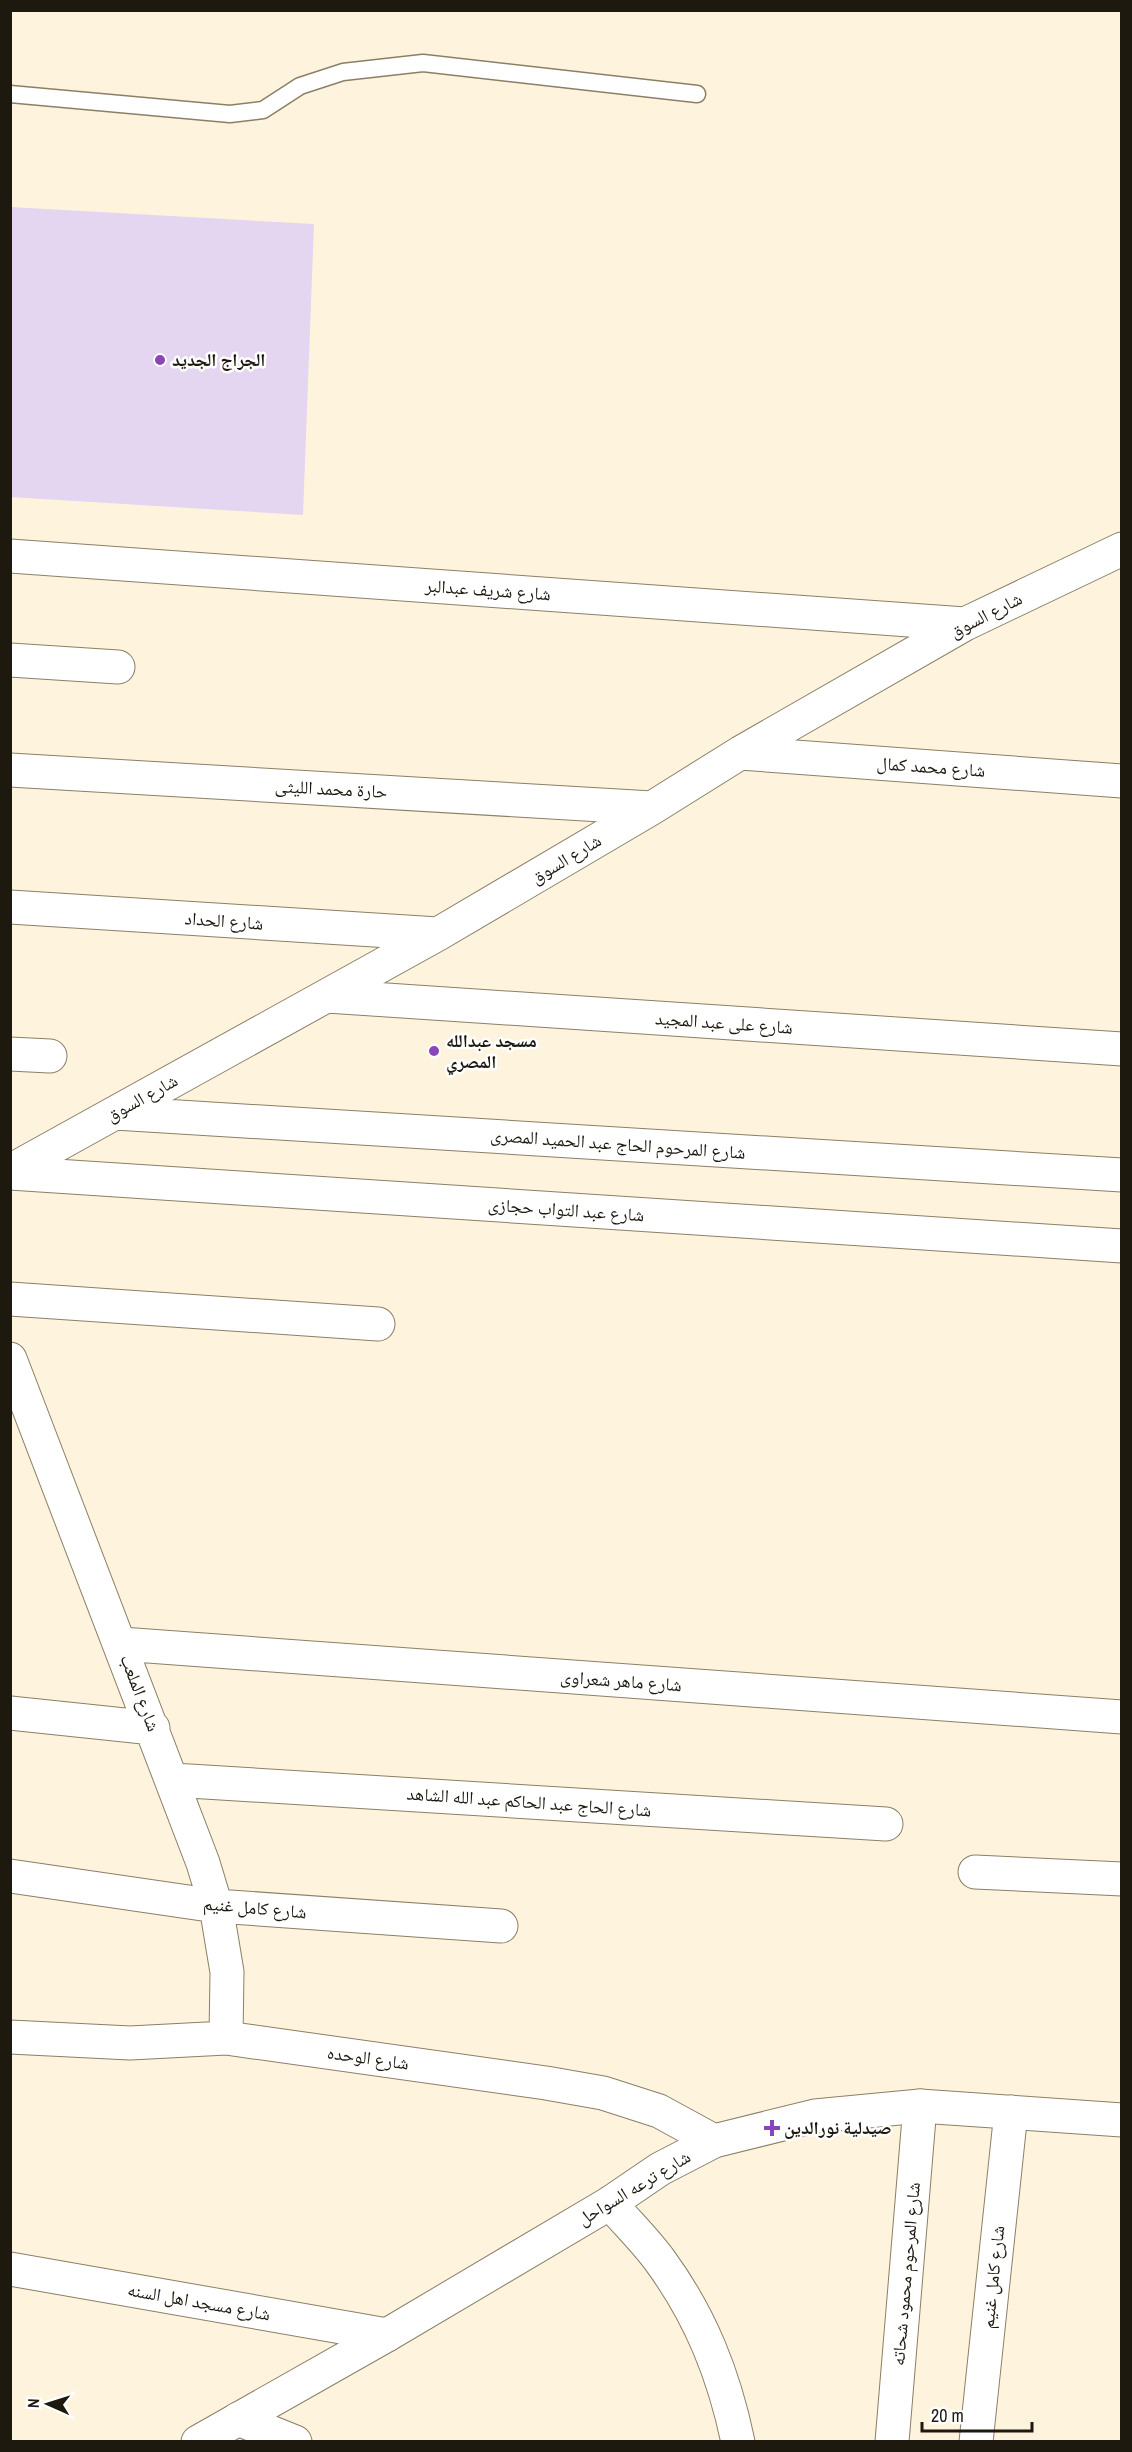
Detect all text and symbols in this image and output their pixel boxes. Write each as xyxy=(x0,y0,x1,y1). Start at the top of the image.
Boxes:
place label: الجراج الجديد xyxy=(172,347,265,372)
marker: الجراج الجديد xyxy=(153,353,167,367)
street label: شارع شريف عبدالبر xyxy=(423,573,552,606)
street label: شارع السوق xyxy=(945,586,1026,643)
street label: شارع محمد كمال xyxy=(876,750,986,783)
street label: حارة محمد الليثى xyxy=(274,773,388,804)
street label: شارع السوق xyxy=(526,828,606,889)
street label: شارع الحداد xyxy=(184,905,264,936)
street label: شارع على عبد المجيد xyxy=(654,1005,794,1040)
place label: مسجد عبدالله المصري xyxy=(446,1028,537,1076)
marker: مسجد عبدالله المصري xyxy=(427,1044,441,1058)
street label: شارع السوق xyxy=(101,1068,182,1128)
street label: شارع المرحوم الحاج عبد الحميد المصرى xyxy=(490,1122,746,1165)
street label: شارع عبد التواب حجازى xyxy=(487,1192,645,1227)
street label: شارع الملعب xyxy=(114,1651,167,1735)
street label: شارع ماهر شعراوى xyxy=(559,1664,683,1697)
street label: شارع الحاج عبد الحاكم عبد الله الشاهد xyxy=(406,1780,652,1823)
street label: شارع كامل غنيم xyxy=(202,1891,308,1924)
street label: شارع الوحده xyxy=(326,2039,410,2076)
place label: صيدلية نورالدين xyxy=(784,2115,892,2140)
marker: صيدلية نورالدين xyxy=(765,2121,779,2135)
street label: شارع ترعه السواحل xyxy=(572,2144,695,2231)
street label: شارع المرحوم محمود شحاته xyxy=(885,2181,926,2367)
street label: شارع كامل غنيم xyxy=(975,2224,1010,2330)
street label: شارع مسجد اهل السنه xyxy=(126,2277,273,2326)
north arrow xyxy=(18,2374,78,2434)
scale bar xyxy=(922,2395,1032,2433)
text: N xyxy=(22,2398,44,2409)
text: 20 m xyxy=(931,2403,964,2428)

